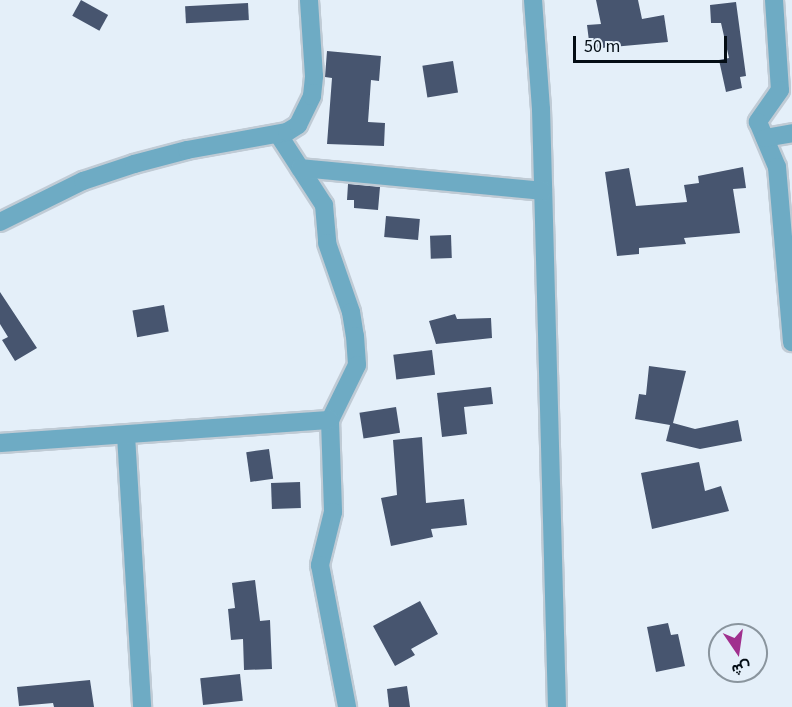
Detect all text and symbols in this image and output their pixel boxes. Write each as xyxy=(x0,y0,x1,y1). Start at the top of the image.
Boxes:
scale bar xyxy=(576,24,730,62)
text: 50 m xyxy=(584,34,620,59)
north arrow xyxy=(708,623,768,683)
text: ش xyxy=(730,656,753,681)

